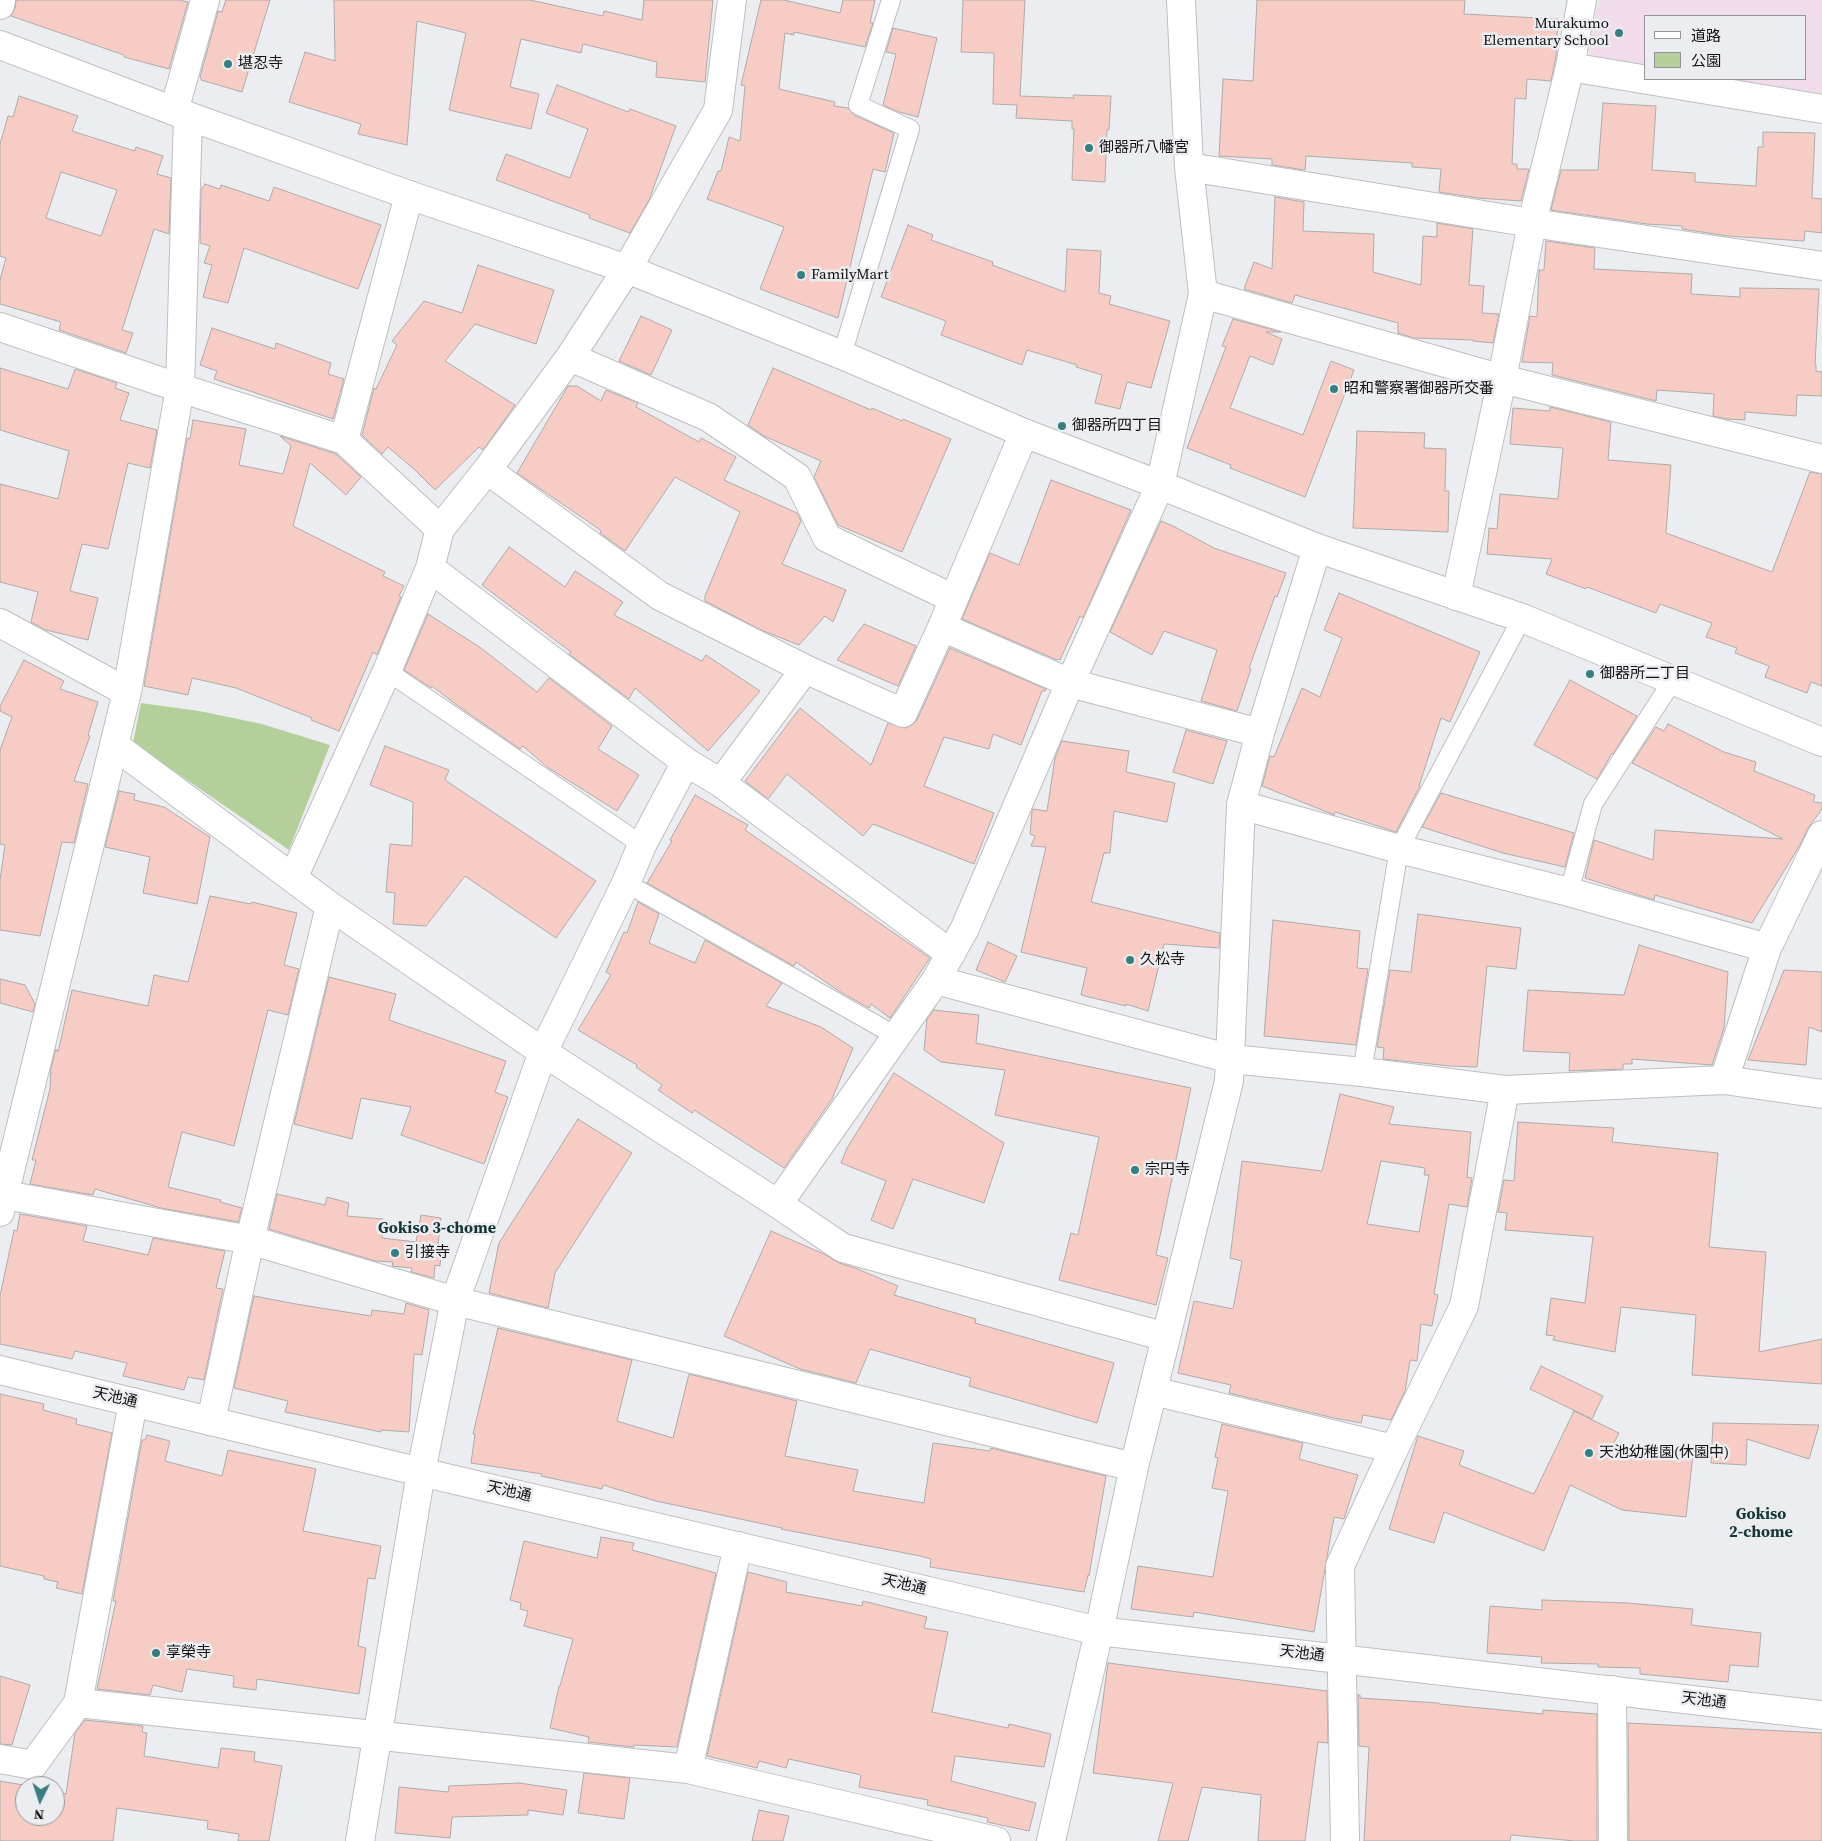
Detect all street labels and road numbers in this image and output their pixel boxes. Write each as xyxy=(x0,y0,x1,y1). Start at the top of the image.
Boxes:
street label: 天池通 xyxy=(91,1384,139,1412)
street label: 天池通 xyxy=(485,1478,533,1506)
street label: 天池通 xyxy=(880,1571,928,1599)
street label: 天池通 xyxy=(1279,1642,1325,1666)
street label: 天池通 xyxy=(1681,1689,1727,1713)

